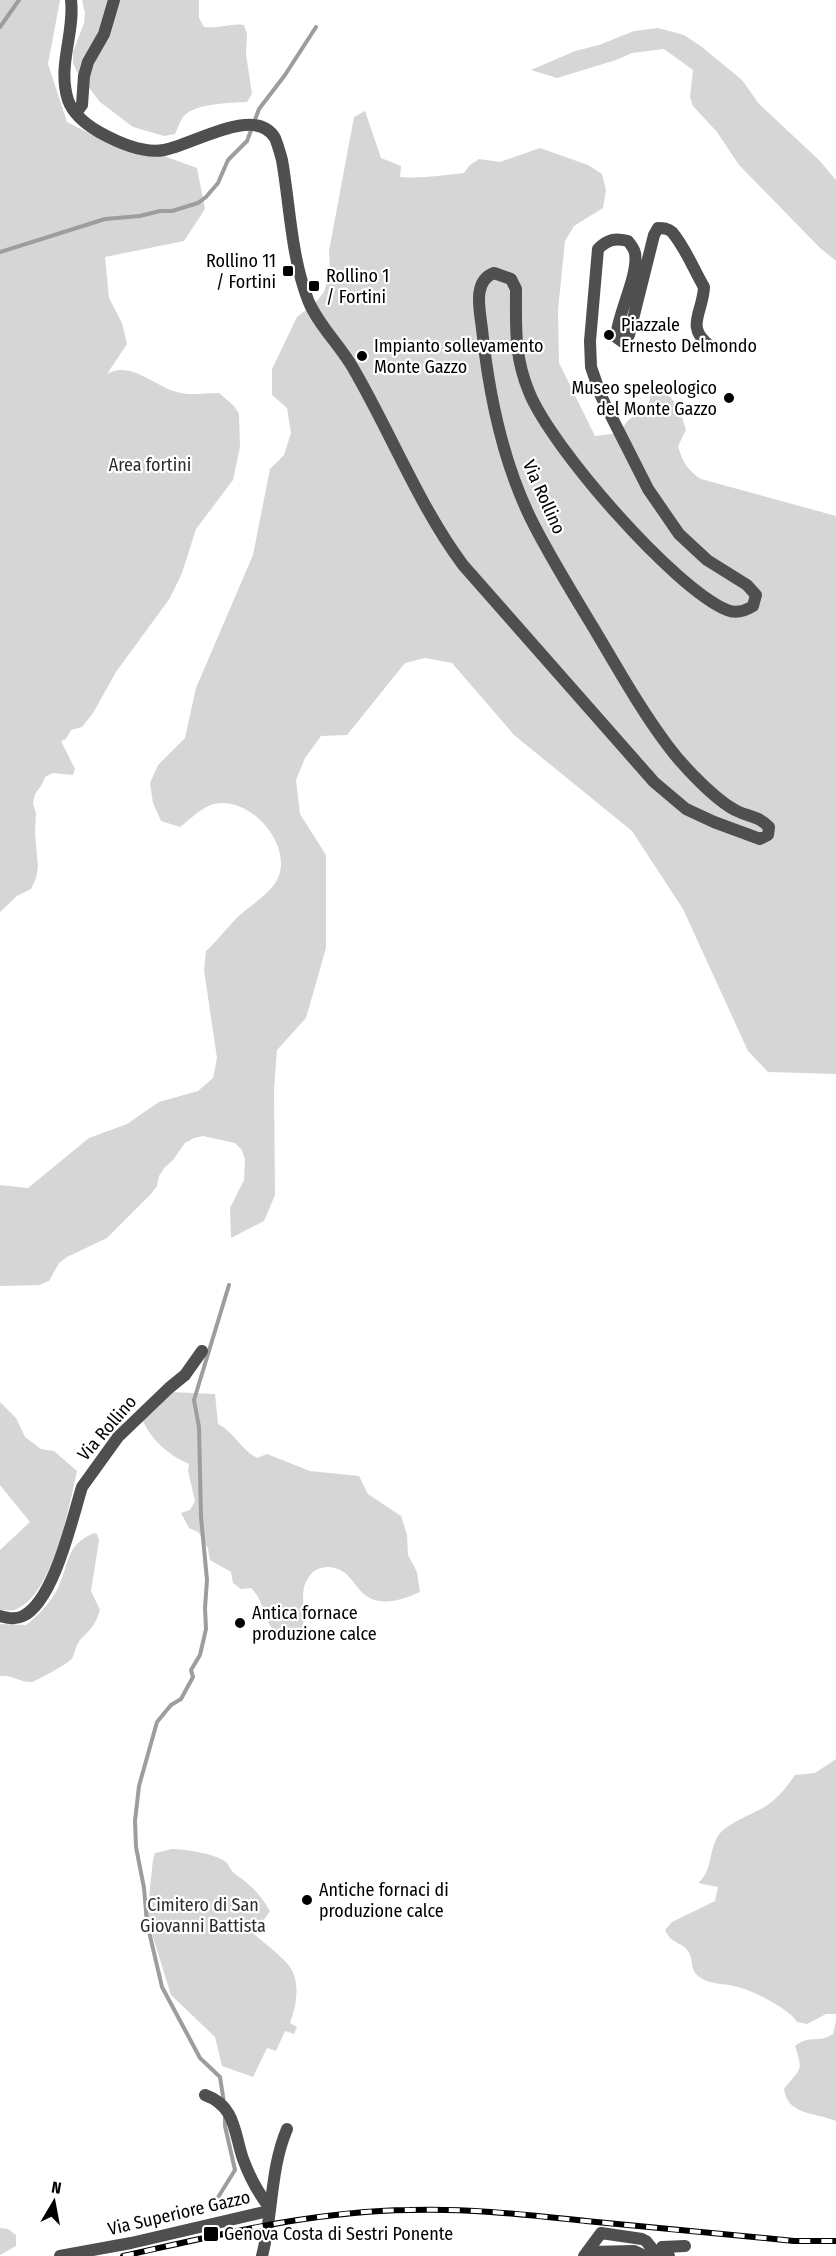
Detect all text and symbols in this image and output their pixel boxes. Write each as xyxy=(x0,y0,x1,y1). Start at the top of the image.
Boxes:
place label: Rollino 11 / Fortini xyxy=(206,250,276,293)
marker: Rollino 11 / Fortini xyxy=(281,264,295,278)
place label: Rollino 1 / Fortini xyxy=(326,265,389,308)
marker: Rollino 1 / Fortini xyxy=(307,279,321,293)
place label: Piazzale Ernesto Delmondo xyxy=(621,314,757,357)
marker: Piazzale Ernesto Delmondo xyxy=(602,328,616,342)
place label: Impianto sollevamento Monte Gazzo xyxy=(374,335,544,378)
marker: Impianto sollevamento Monte Gazzo xyxy=(355,349,369,363)
place label: Museo speleologico del Monte Gazzo xyxy=(571,377,717,420)
marker: Museo speleologico del Monte Gazzo xyxy=(722,391,736,405)
park label: Area fortini xyxy=(109,454,191,476)
street label: Via Rollino xyxy=(518,457,570,537)
street label: Via Rollino xyxy=(73,1391,141,1465)
place label: Antica fornace produzione calce xyxy=(252,1602,377,1645)
marker: Antica fornace produzione calce xyxy=(233,1616,247,1630)
place label: Antiche fornaci di produzione calce xyxy=(319,1879,449,1922)
marker: Antiche fornaci di produzione calce xyxy=(300,1893,314,1907)
park label: Cimitero di San Giovanni Battista xyxy=(140,1894,266,1937)
north arrow xyxy=(24,2172,84,2232)
text: N xyxy=(50,2178,63,2198)
street label: Via Superiore Gazzo xyxy=(106,2186,252,2240)
place label: Genova Costa di Sestri Ponente xyxy=(224,2223,453,2245)
marker: Genova Costa di Sestri Ponente xyxy=(202,2225,220,2243)

